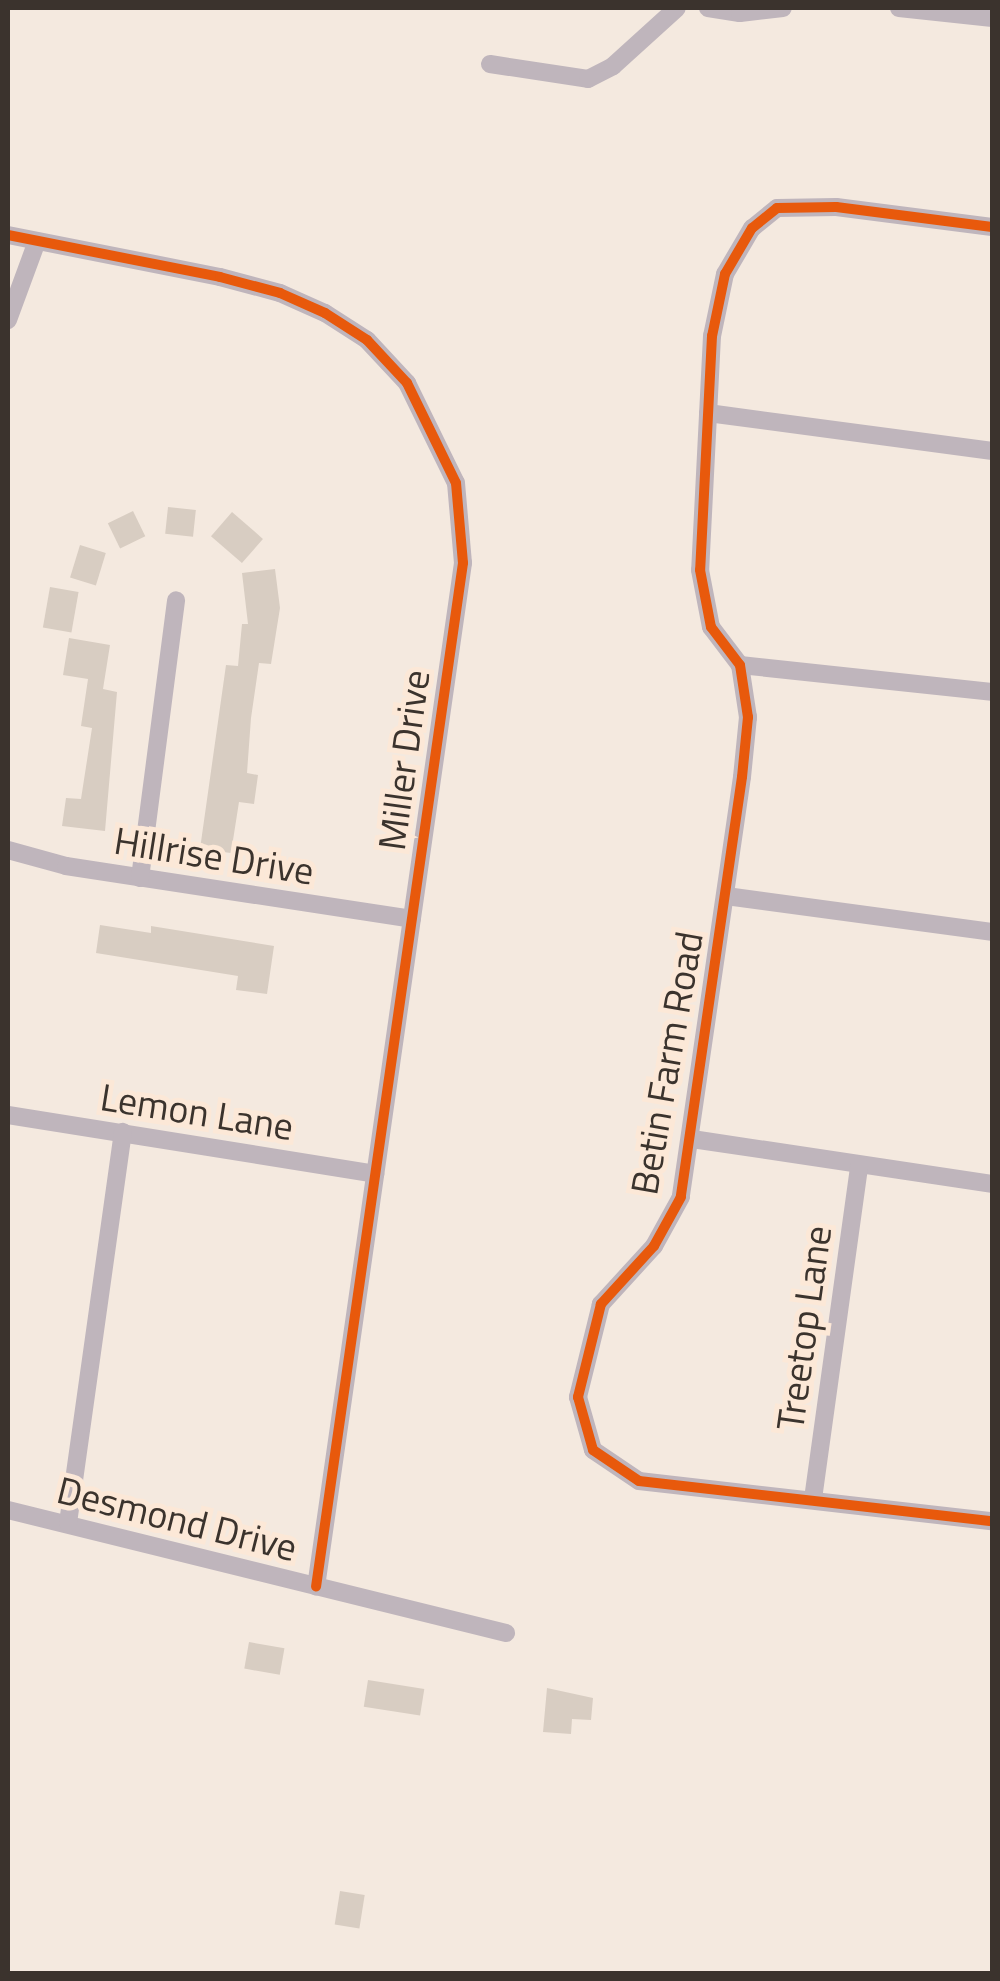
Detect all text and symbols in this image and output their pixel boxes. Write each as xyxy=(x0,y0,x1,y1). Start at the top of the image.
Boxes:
street label: Miller Drive xyxy=(369,667,439,853)
street label: Hillrise Drive xyxy=(111,818,317,894)
street label: Betin Farm Road xyxy=(621,928,713,1198)
street label: Lemon Lane xyxy=(97,1074,297,1150)
street label: Treetop Lane xyxy=(767,1223,841,1433)
street label: Desmond Drive xyxy=(53,1467,301,1571)

